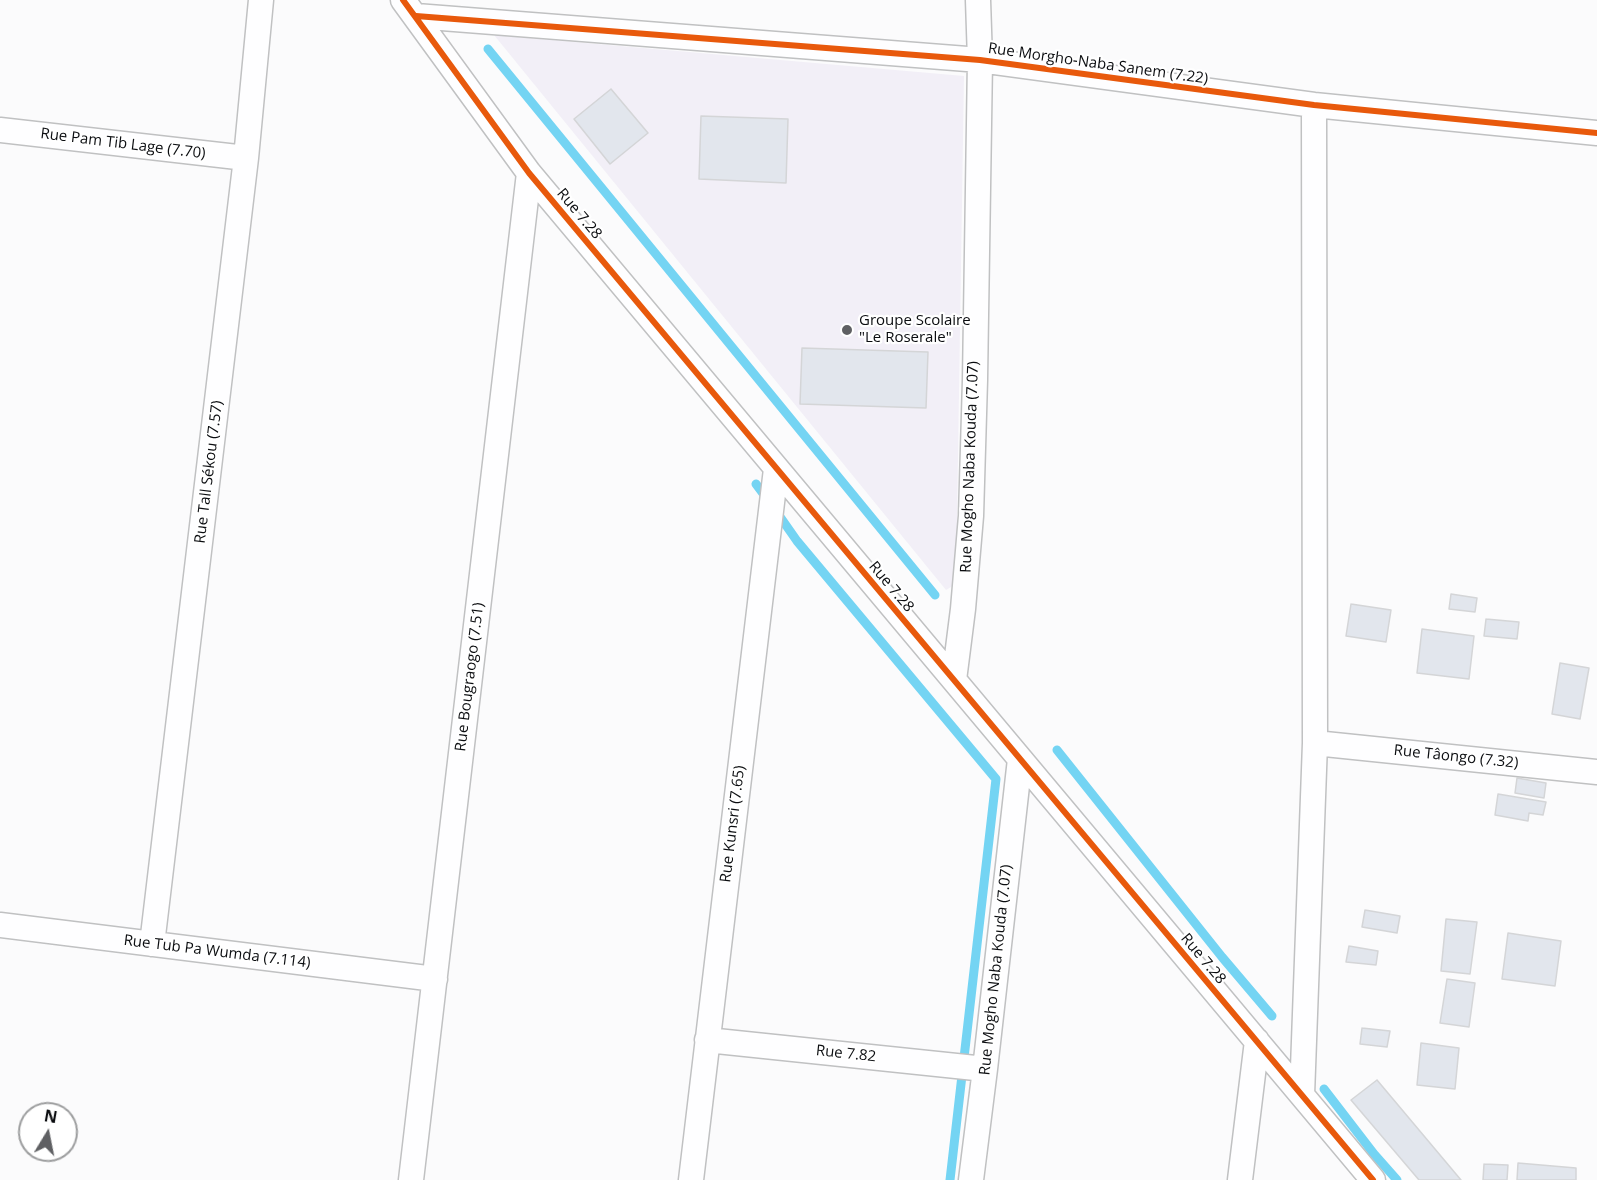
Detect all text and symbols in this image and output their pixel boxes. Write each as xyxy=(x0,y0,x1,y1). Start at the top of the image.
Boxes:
street label: Rue Morgho-Naba Sanem (7.22) xyxy=(987,40,1209,88)
street label: Rue Pam Tib Lage (7.70) xyxy=(39,125,207,163)
street label: Rue 7.28 xyxy=(553,185,605,243)
place label: Groupe Scolaire "Le Roserale" xyxy=(859,312,971,347)
marker: Groupe Scolaire "Le Roserale" xyxy=(840,323,854,337)
street label: Rue Mogho Naba Kouda (7.07) xyxy=(957,361,983,573)
street label: Rue Tall Sékou (7.57) xyxy=(191,399,227,545)
street label: Rue 7.28 xyxy=(865,558,917,616)
street label: Rue Bougraogo (7.51) xyxy=(452,602,488,752)
street label: Rue Tâongo (7.32) xyxy=(1393,742,1519,772)
street label: Rue Kunsri (7.65) xyxy=(717,764,749,884)
street label: Rue Mogho Naba Kouda (7.07) xyxy=(976,864,1016,1076)
street label: Rue 7.28 xyxy=(1177,930,1229,988)
street label: Rue Tub Pa Wumda (7.114) xyxy=(123,932,311,972)
street label: Rue 7.82 xyxy=(815,1042,877,1066)
north arrow xyxy=(18,1102,78,1162)
text: N xyxy=(42,1104,59,1128)

